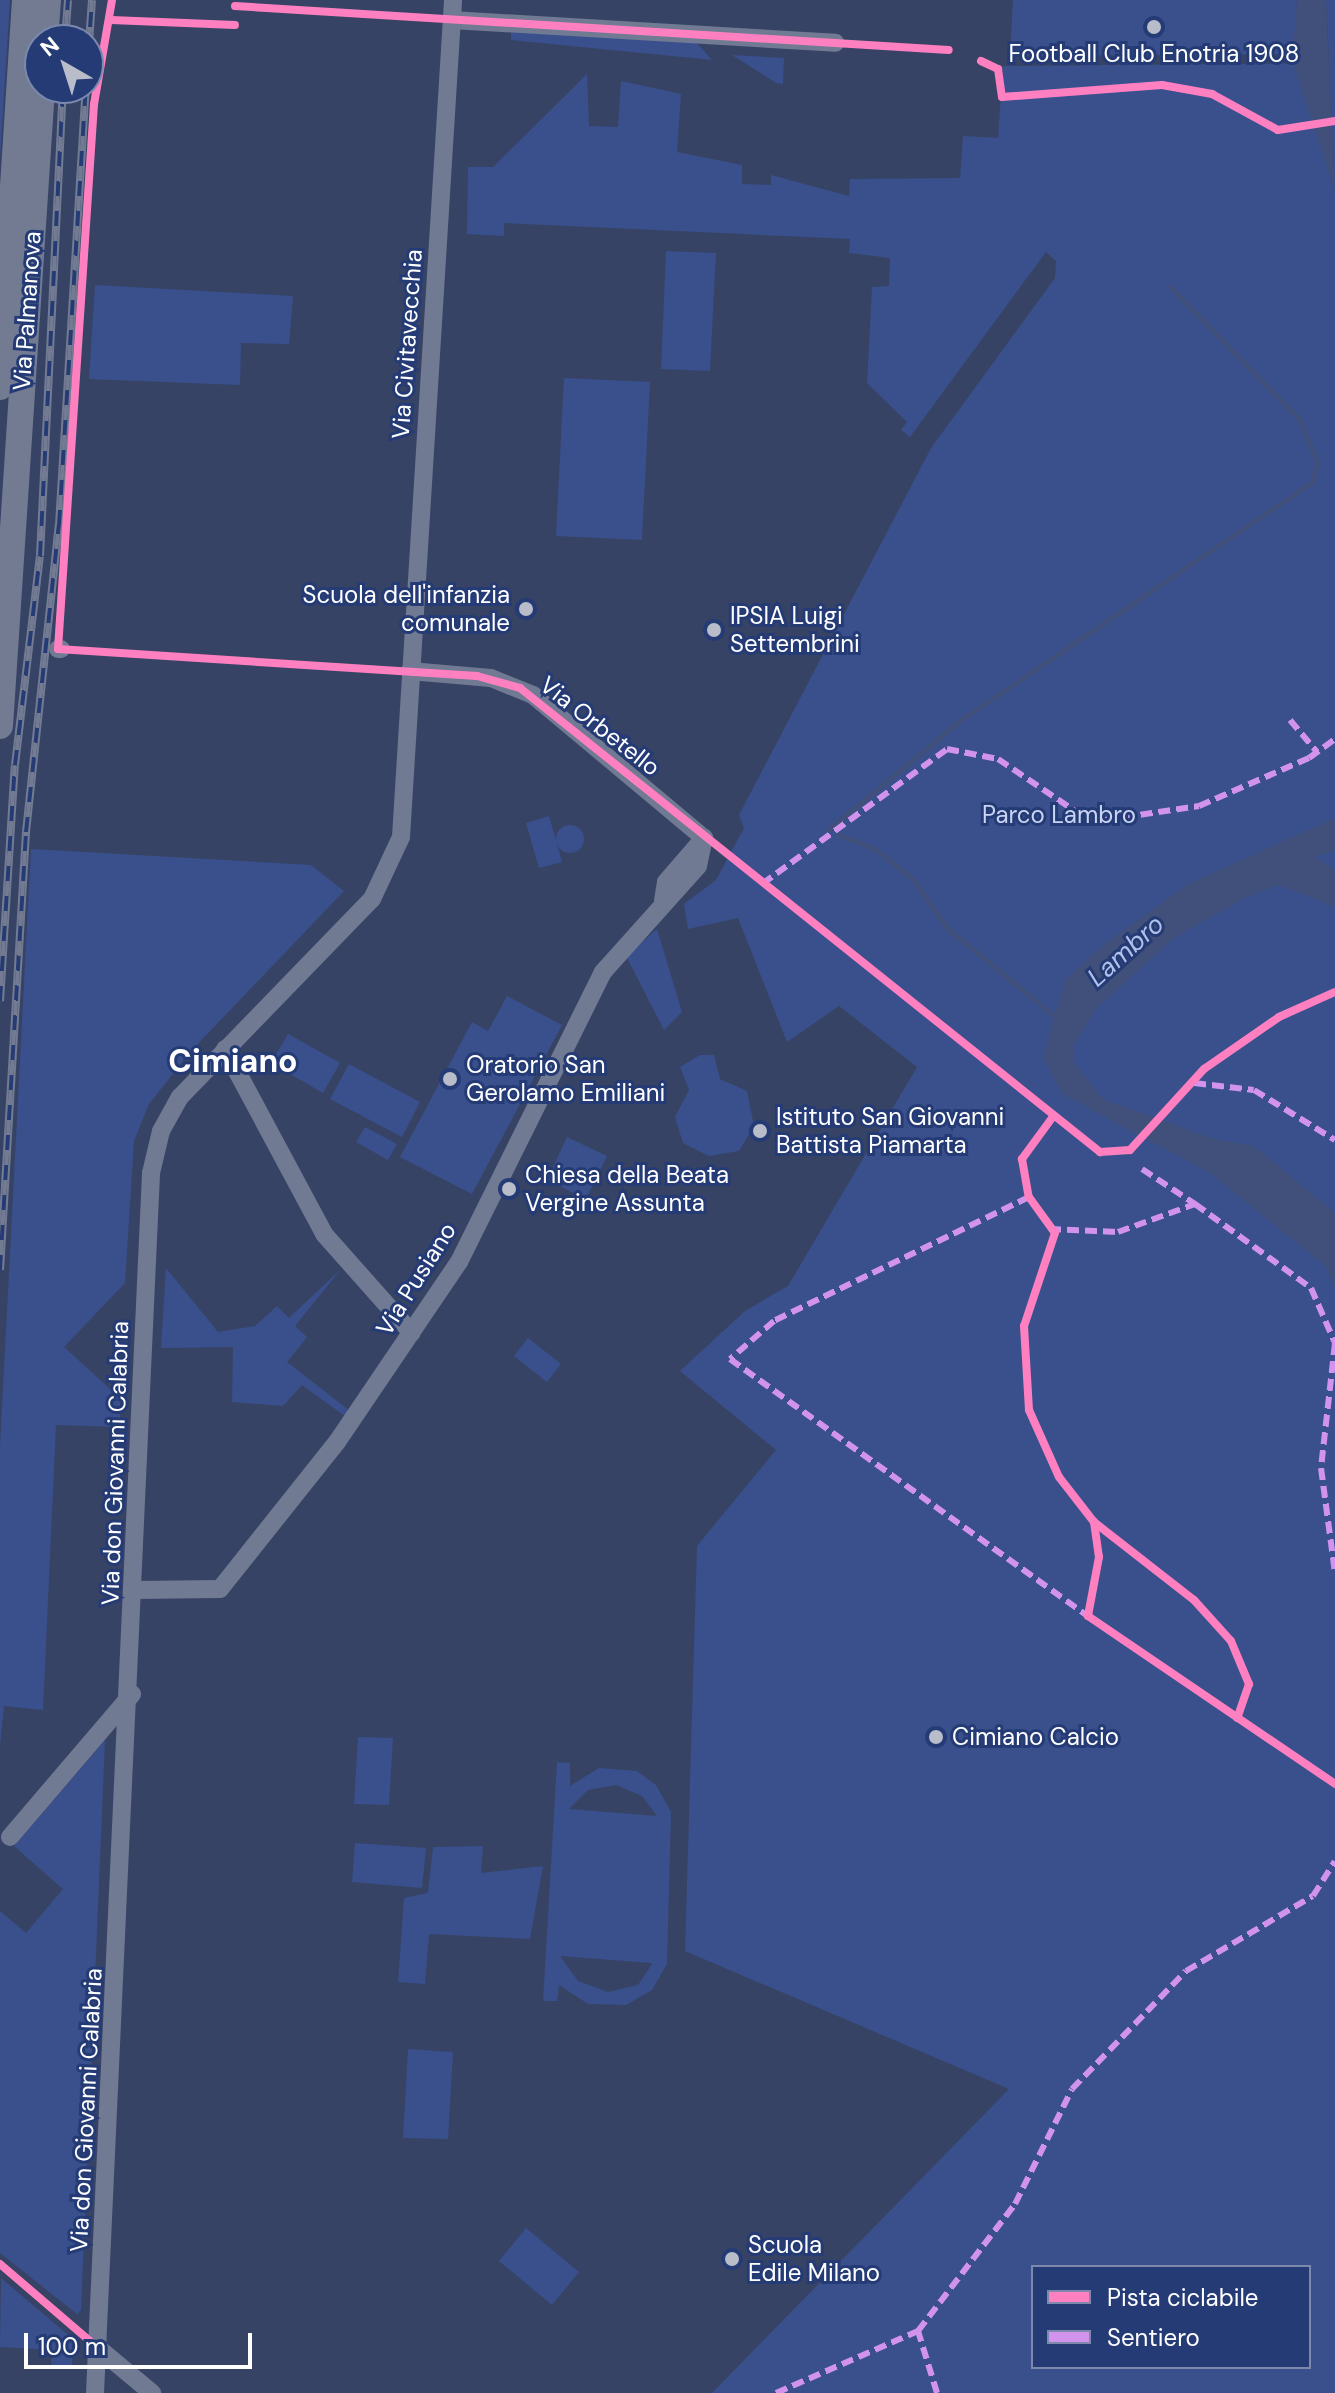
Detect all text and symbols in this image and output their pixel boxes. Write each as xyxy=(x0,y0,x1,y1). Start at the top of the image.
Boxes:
marker: Football Club Enotria 1908 xyxy=(1145,18,1163,36)
north arrow xyxy=(24,24,104,104)
text: N xyxy=(34,30,65,63)
place label: Football Club Enotria 1908 xyxy=(1009,40,1299,68)
street label: Via Palmanova xyxy=(7,230,47,392)
street label: Via Civitavecchia xyxy=(386,248,428,440)
place label: Scuola dell'infanzia comunale xyxy=(303,581,510,637)
marker: Scuola dell'infanzia comunale xyxy=(517,600,535,618)
place label: IPSIA Luigi Settembrini xyxy=(730,602,860,658)
marker: IPSIA Luigi Settembrini xyxy=(705,621,723,639)
street label: Via Orbetello xyxy=(534,670,666,782)
park label: Parco Lambro xyxy=(982,801,1136,829)
water label: Lambro xyxy=(1081,909,1171,993)
district label: Cimiano xyxy=(168,1042,298,1080)
place label: Oratorio San Gerolamo Emiliani xyxy=(466,1051,665,1107)
marker: Oratorio San Gerolamo Emiliani xyxy=(441,1070,459,1088)
place label: Istituto San Giovanni Battista Piamarta xyxy=(776,1103,1004,1159)
marker: Istituto San Giovanni Battista Piamarta xyxy=(751,1122,769,1140)
place label: Chiesa della Beata Vergine Assunta xyxy=(525,1161,729,1217)
marker: Chiesa della Beata Vergine Assunta xyxy=(500,1180,518,1198)
street label: Via Pusiano xyxy=(370,1217,462,1341)
street label: Via don Giovanni Calabria xyxy=(96,1320,134,1606)
place label: Cimiano Calcio xyxy=(952,1723,1119,1751)
marker: Cimiano Calcio xyxy=(927,1728,945,1746)
street label: Via don Giovanni Calabria xyxy=(64,1967,108,2253)
place label: Scuola Edile Milano xyxy=(748,2231,880,2287)
marker: Scuola Edile Milano xyxy=(723,2250,741,2268)
legend xyxy=(1031,2265,1311,2369)
text: Pista ciclabile xyxy=(1107,2282,1258,2313)
scale bar xyxy=(28,2317,256,2367)
text: Sentiero xyxy=(1107,2322,1200,2353)
text: 100 m xyxy=(38,2331,106,2362)

